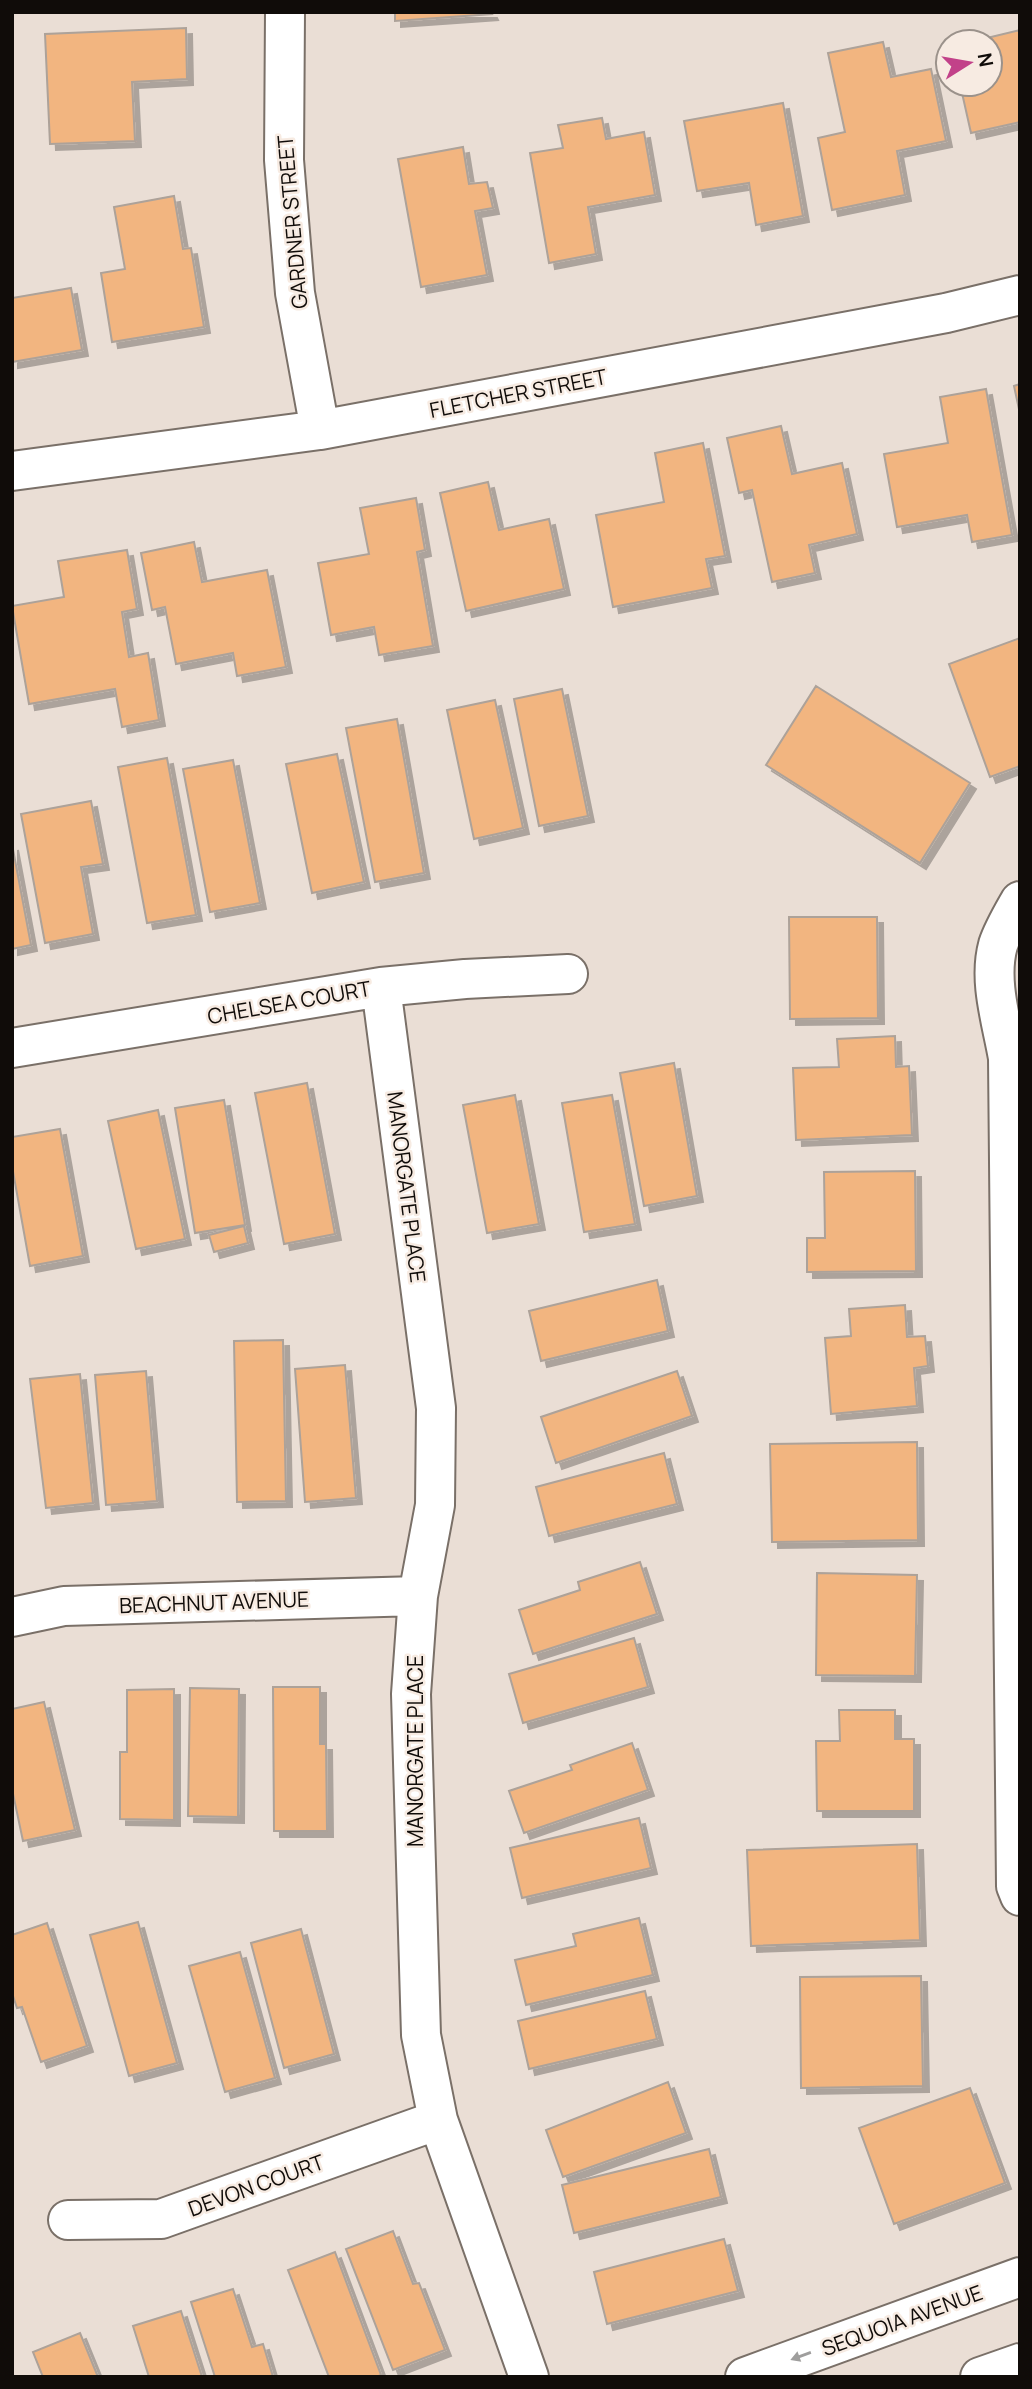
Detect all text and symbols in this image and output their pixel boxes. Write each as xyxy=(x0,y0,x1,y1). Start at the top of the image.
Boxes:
north arrow xyxy=(934,28,1004,98)
text: N xyxy=(972,51,1000,69)
street label: GARDNER STREET xyxy=(270,134,314,310)
street label: FLETCHER STREET xyxy=(427,362,609,424)
street label: CHELSEA COURT xyxy=(205,974,373,1030)
street label: MANORGATE PLACE xyxy=(381,1090,433,1284)
street label: BEACHNUT AVENUE xyxy=(119,1585,309,1619)
street label: MANORGATE PLACE xyxy=(401,1655,429,1847)
street label: DEVON COURT xyxy=(184,2147,328,2223)
street label: SEQUOIA AVENUE xyxy=(818,2278,986,2362)
one-way arrow xyxy=(790,2351,811,2362)

